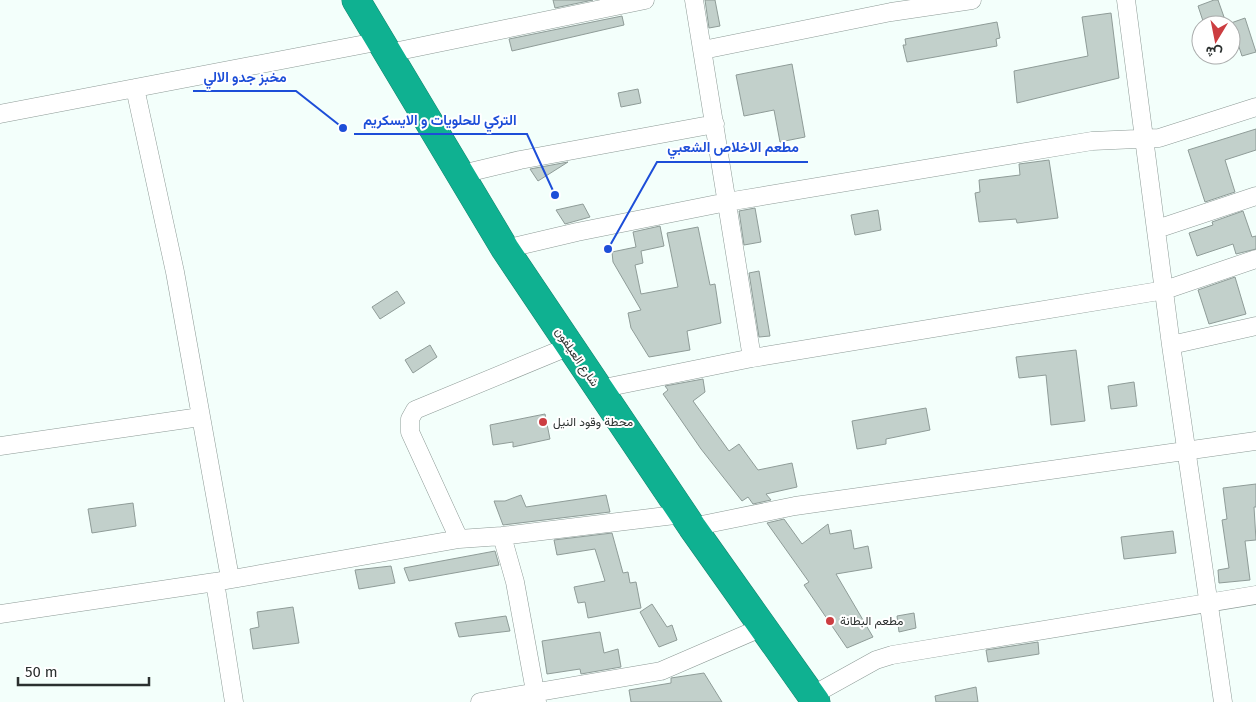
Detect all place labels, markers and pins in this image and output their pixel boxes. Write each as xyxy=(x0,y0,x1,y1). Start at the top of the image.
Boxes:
callout: مخبز جدو الالي xyxy=(193,62,296,91)
callout: التركي للحلويات و الايسكريم xyxy=(354,105,527,134)
callout: مطعم الاخلاص الشعبي xyxy=(657,133,808,162)
place label: محطة وقود النيل xyxy=(553,415,633,430)
marker: محطة وقود النيل xyxy=(537,416,549,428)
place label: مطعم البطانة xyxy=(840,614,903,629)
marker: مطعم البطانة xyxy=(824,615,836,627)

